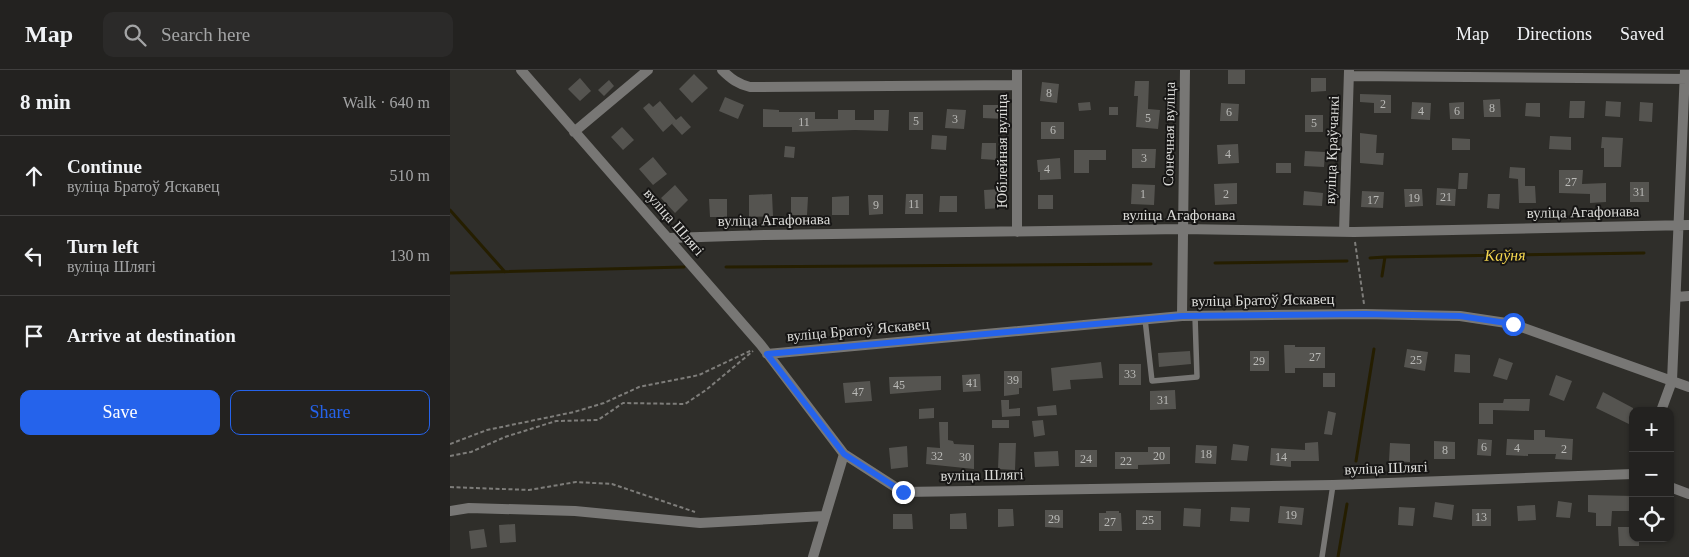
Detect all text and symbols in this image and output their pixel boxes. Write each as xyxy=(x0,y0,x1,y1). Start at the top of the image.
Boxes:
search box xyxy=(103,12,453,57)
text: Map xyxy=(25,21,73,47)
icon: search xyxy=(121,21,149,49)
text: Search here xyxy=(161,24,250,45)
text: Map xyxy=(1456,24,1489,44)
text: Directions xyxy=(1517,24,1592,44)
text: Saved xyxy=(1620,24,1664,44)
street label: Сонечная вуліца xyxy=(1160,81,1178,186)
house number: 8 xyxy=(1046,86,1052,100)
text: 8 min xyxy=(20,90,71,114)
street label: Юбілейная вуліца xyxy=(994,93,1010,208)
text: Walk · 640 m xyxy=(343,94,430,111)
street label: вуліца Краўчанкі xyxy=(1322,95,1342,205)
house number: 2 xyxy=(1380,97,1386,111)
house number: 8 xyxy=(1489,101,1495,115)
house number: 4 xyxy=(1418,104,1424,118)
house number: 6 xyxy=(1454,104,1460,118)
house number: 6 xyxy=(1226,105,1232,119)
house number: 5 xyxy=(1145,111,1151,125)
house number: 3 xyxy=(952,112,958,126)
house number: 5 xyxy=(913,114,919,128)
house number: 11 xyxy=(798,115,810,129)
house number: 5 xyxy=(1311,116,1317,130)
house number: 6 xyxy=(1050,123,1056,137)
house number: 4 xyxy=(1225,147,1231,161)
house number: 3 xyxy=(1141,151,1147,165)
text: Continue xyxy=(67,156,142,177)
icon: ahead xyxy=(20,162,48,190)
house number: 4 xyxy=(1044,162,1050,176)
text: 510 m xyxy=(390,167,430,184)
house number: 27 xyxy=(1565,175,1577,189)
text: вуліца Братоў Яскавец xyxy=(67,178,220,195)
street label: вуліца Шлягі xyxy=(641,185,707,259)
house number: 31 xyxy=(1633,185,1645,199)
house number: 1 xyxy=(1140,187,1146,201)
house number: 2 xyxy=(1223,187,1229,201)
house number: 21 xyxy=(1440,190,1452,204)
house number: 19 xyxy=(1408,191,1420,205)
house number: 17 xyxy=(1367,193,1379,207)
house number: 11 xyxy=(908,197,920,211)
house number: 9 xyxy=(873,198,879,212)
street label: вуліца Агафонава xyxy=(1527,203,1640,221)
street label: вуліца Агафонава xyxy=(1123,207,1236,223)
street label: вуліца Агафонава xyxy=(718,211,831,229)
text: Turn left xyxy=(67,236,139,257)
icon: left xyxy=(20,242,48,270)
water label: Каўня xyxy=(1483,246,1526,265)
text: 130 m xyxy=(390,247,430,264)
text: вуліца Шлягі xyxy=(67,258,156,275)
street label: вуліца Братоў Яскавец xyxy=(1191,291,1335,309)
route start xyxy=(1502,313,1525,336)
street label: вуліца Братоў Яскавец xyxy=(786,316,930,344)
icon: arrive xyxy=(20,322,48,350)
text: Arrive at destination xyxy=(67,325,236,346)
house number: 27 xyxy=(1309,350,1321,364)
house number: 25 xyxy=(1410,353,1422,367)
house number: 29 xyxy=(1253,354,1265,368)
house number: 33 xyxy=(1124,367,1136,381)
house number: 39 xyxy=(1007,373,1019,387)
house number: 41 xyxy=(966,376,978,390)
house number: 45 xyxy=(893,378,905,392)
house number: 47 xyxy=(852,385,864,399)
button: Save xyxy=(20,390,220,435)
button: Share xyxy=(230,390,430,435)
house number: 31 xyxy=(1157,393,1169,407)
map controls xyxy=(1629,407,1674,542)
button: + xyxy=(1629,407,1674,452)
house number: 6 xyxy=(1481,440,1487,454)
house number: 4 xyxy=(1514,441,1520,455)
house number: 2 xyxy=(1561,442,1567,456)
house number: 8 xyxy=(1442,443,1448,457)
house number: 18 xyxy=(1200,447,1212,461)
house number: 32 xyxy=(931,449,943,463)
house number: 20 xyxy=(1153,449,1165,463)
house number: 30 xyxy=(959,450,971,464)
house number: 14 xyxy=(1275,450,1287,464)
house number: 24 xyxy=(1080,452,1092,466)
button: − xyxy=(1629,452,1674,497)
house number: 22 xyxy=(1120,454,1132,468)
street label: вуліца Шлягі xyxy=(1344,459,1428,477)
street label: вуліца Шлягі xyxy=(940,466,1024,484)
route end xyxy=(892,481,915,504)
button: locate xyxy=(1629,497,1674,542)
house number: 19 xyxy=(1285,508,1297,522)
house number: 13 xyxy=(1475,510,1487,524)
house number: 29 xyxy=(1048,512,1060,526)
house number: 25 xyxy=(1142,513,1154,527)
house number: 27 xyxy=(1104,515,1116,529)

